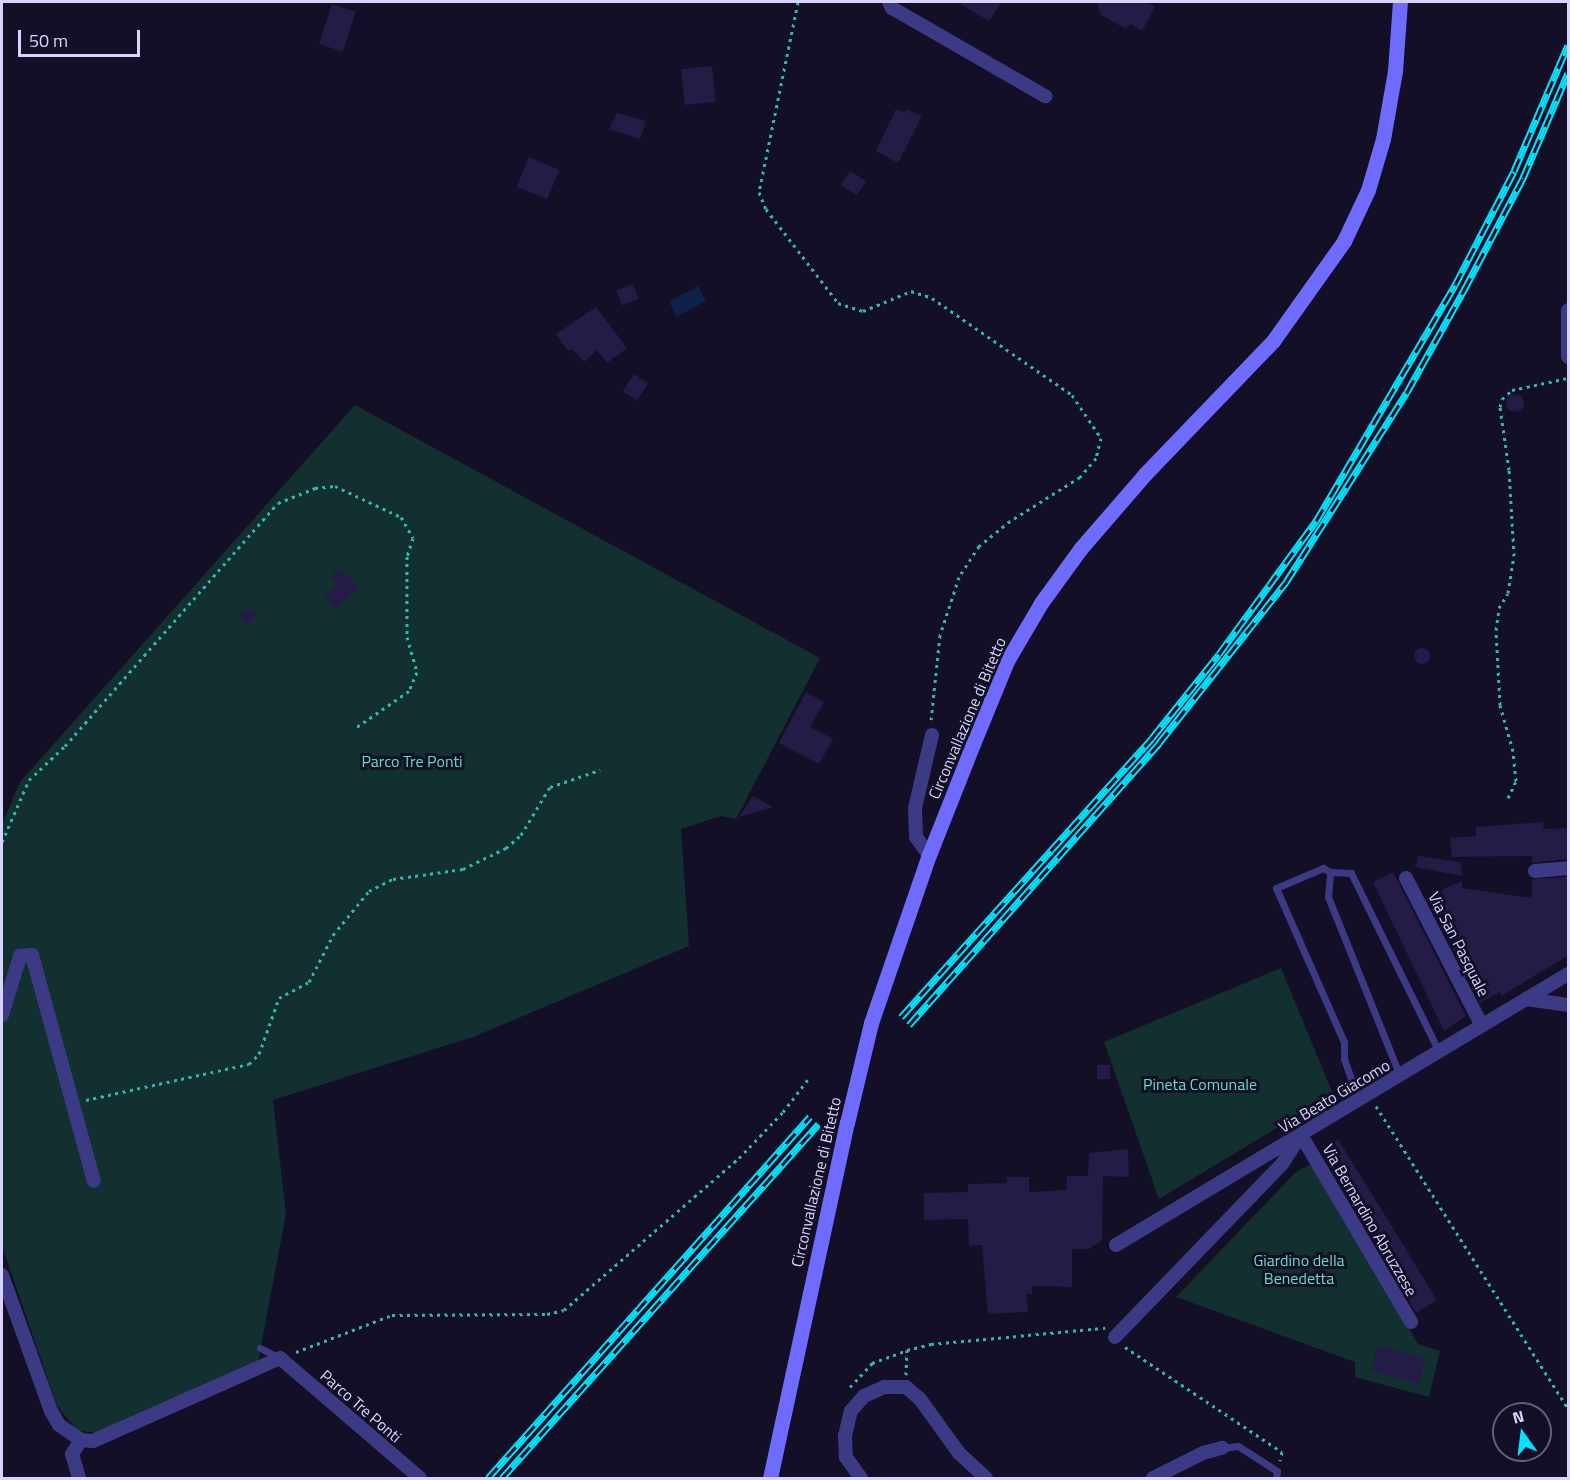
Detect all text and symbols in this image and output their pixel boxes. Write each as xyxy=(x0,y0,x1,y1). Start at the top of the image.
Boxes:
scale bar xyxy=(21,18,142,56)
text: 50 m xyxy=(29,27,68,54)
street label: Circonvallazione di Bitetto xyxy=(924,634,1010,802)
park label: Parco Tre Ponti xyxy=(361,751,463,771)
street label: Via San Pasquale xyxy=(1424,889,1494,999)
street label: Via Beato Giacomo xyxy=(1275,1055,1393,1137)
park label: Pineta Comunale xyxy=(1143,1074,1257,1094)
street label: Circonvallazione di Bitetto xyxy=(787,1095,845,1269)
street label: Via Bernardino Abruzzese xyxy=(1319,1141,1421,1299)
park label: Giardino della Benedetta xyxy=(1253,1250,1345,1288)
street label: Parco Tre Ponti xyxy=(317,1366,405,1446)
north arrow xyxy=(1492,1402,1552,1462)
text: N xyxy=(1510,1403,1526,1429)

